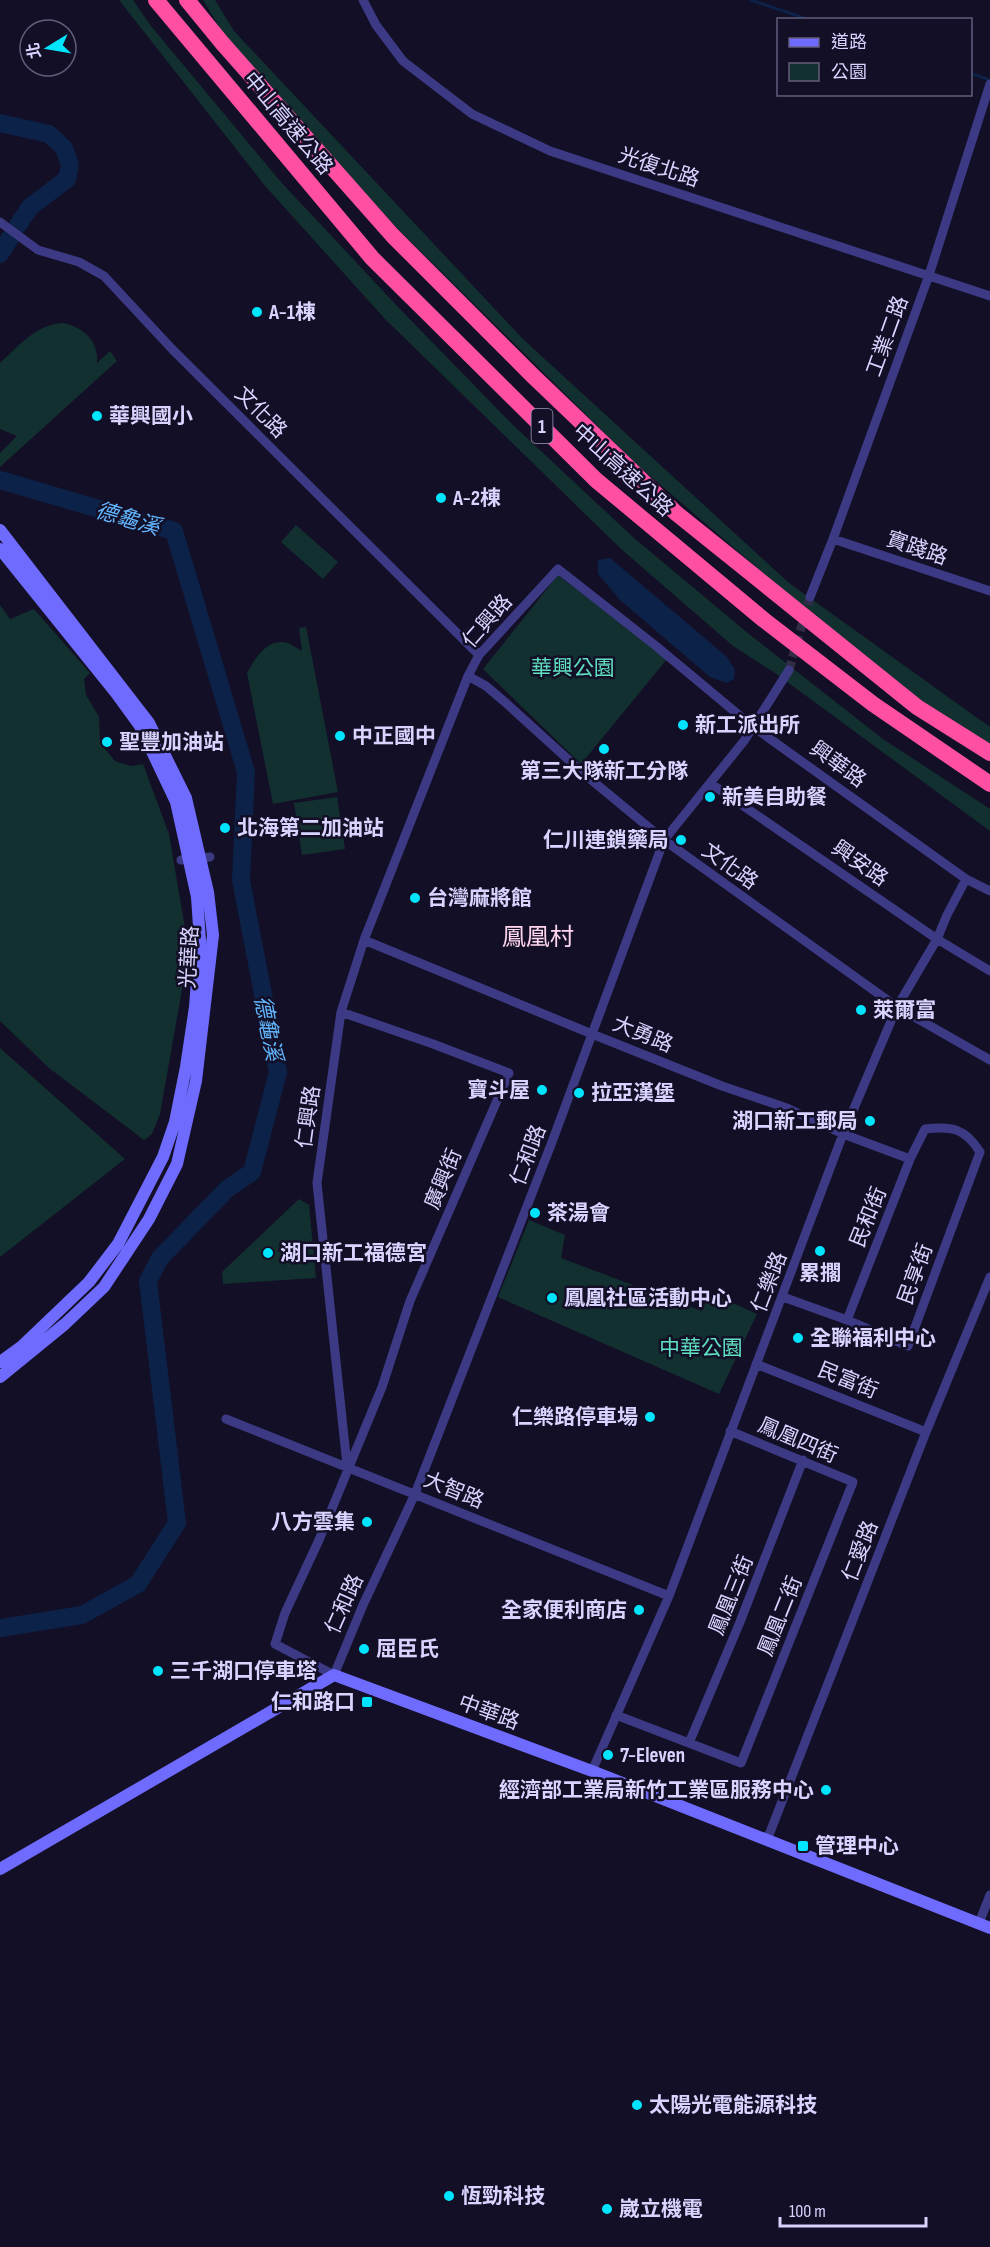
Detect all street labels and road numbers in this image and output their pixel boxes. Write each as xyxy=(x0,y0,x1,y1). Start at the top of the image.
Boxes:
street label: 中山高速公路 xyxy=(238,67,338,180)
street label: 光復北路 xyxy=(615,143,703,192)
street label: 工業二路 xyxy=(861,292,914,380)
street label: 文化路 xyxy=(230,381,292,443)
road number: 1 xyxy=(532,409,552,443)
street label: 中山高速公路 xyxy=(567,419,678,522)
street label: 實踐路 xyxy=(883,526,951,571)
street label: 仁興路 xyxy=(457,589,517,653)
street label: 興華路 xyxy=(805,736,871,793)
street label: 興安路 xyxy=(827,835,893,892)
street label: 文化路 xyxy=(697,838,763,895)
street label: 光華路 xyxy=(175,925,204,989)
street label: 大勇路 xyxy=(609,1011,677,1058)
street label: 仁興路 xyxy=(292,1084,325,1150)
street label: 仁和路 xyxy=(506,1121,551,1189)
street label: 廣興街 xyxy=(420,1145,467,1213)
street label: 民和街 xyxy=(845,1183,892,1251)
street label: 民享街 xyxy=(893,1240,938,1308)
street label: 仁樂路 xyxy=(747,1248,792,1316)
street label: 民富街 xyxy=(814,1357,882,1404)
street label: 鳳凰四街 xyxy=(754,1413,841,1468)
street label: 大智路 xyxy=(420,1467,488,1514)
street label: 仁愛路 xyxy=(838,1517,883,1585)
street label: 鳳凰三街 xyxy=(704,1552,759,1639)
street label: 仁和路 xyxy=(320,1570,369,1638)
street label: 鳳凰二街 xyxy=(753,1573,808,1660)
street label: 中華路 xyxy=(455,1690,523,1735)

